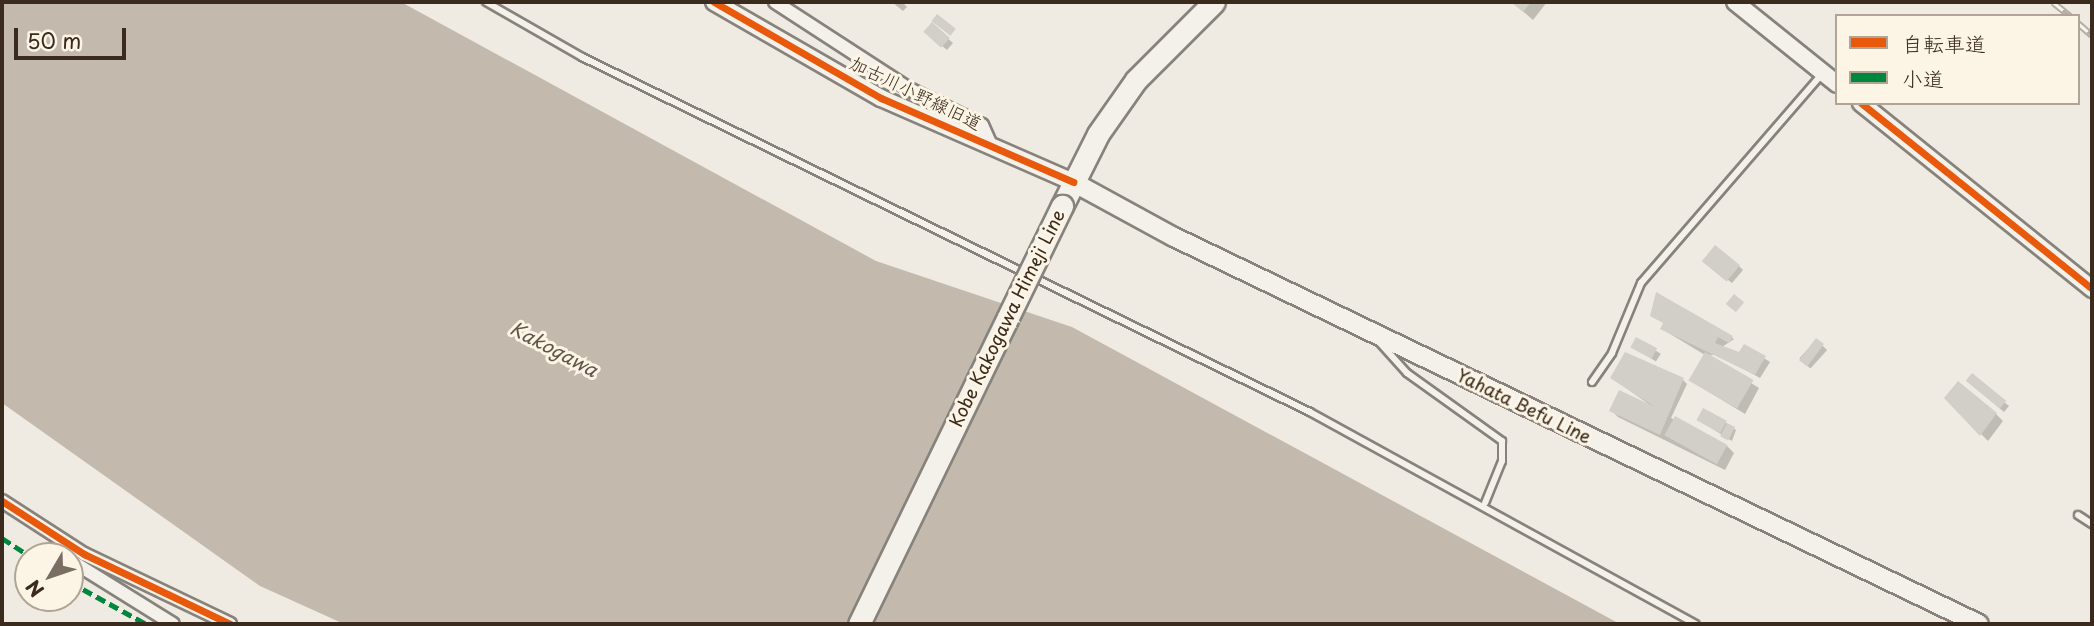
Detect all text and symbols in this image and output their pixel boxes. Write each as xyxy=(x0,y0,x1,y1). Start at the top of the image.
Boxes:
scale bar xyxy=(18,14,130,58)
legend xyxy=(1835,14,2080,105)
text: 50 m xyxy=(27,24,81,56)
text: 自転車道 xyxy=(1902,27,1986,59)
street label: 加古川小野線旧道 xyxy=(847,52,985,134)
text: 小道 xyxy=(1902,62,1944,94)
street label: Kobe Kakogawa Himeji Line xyxy=(945,205,1069,431)
water label: Kakogawa xyxy=(507,317,601,381)
street label: Yahata Befu Line xyxy=(1453,364,1595,448)
north arrow xyxy=(14,542,84,612)
text: N xyxy=(19,574,50,604)

